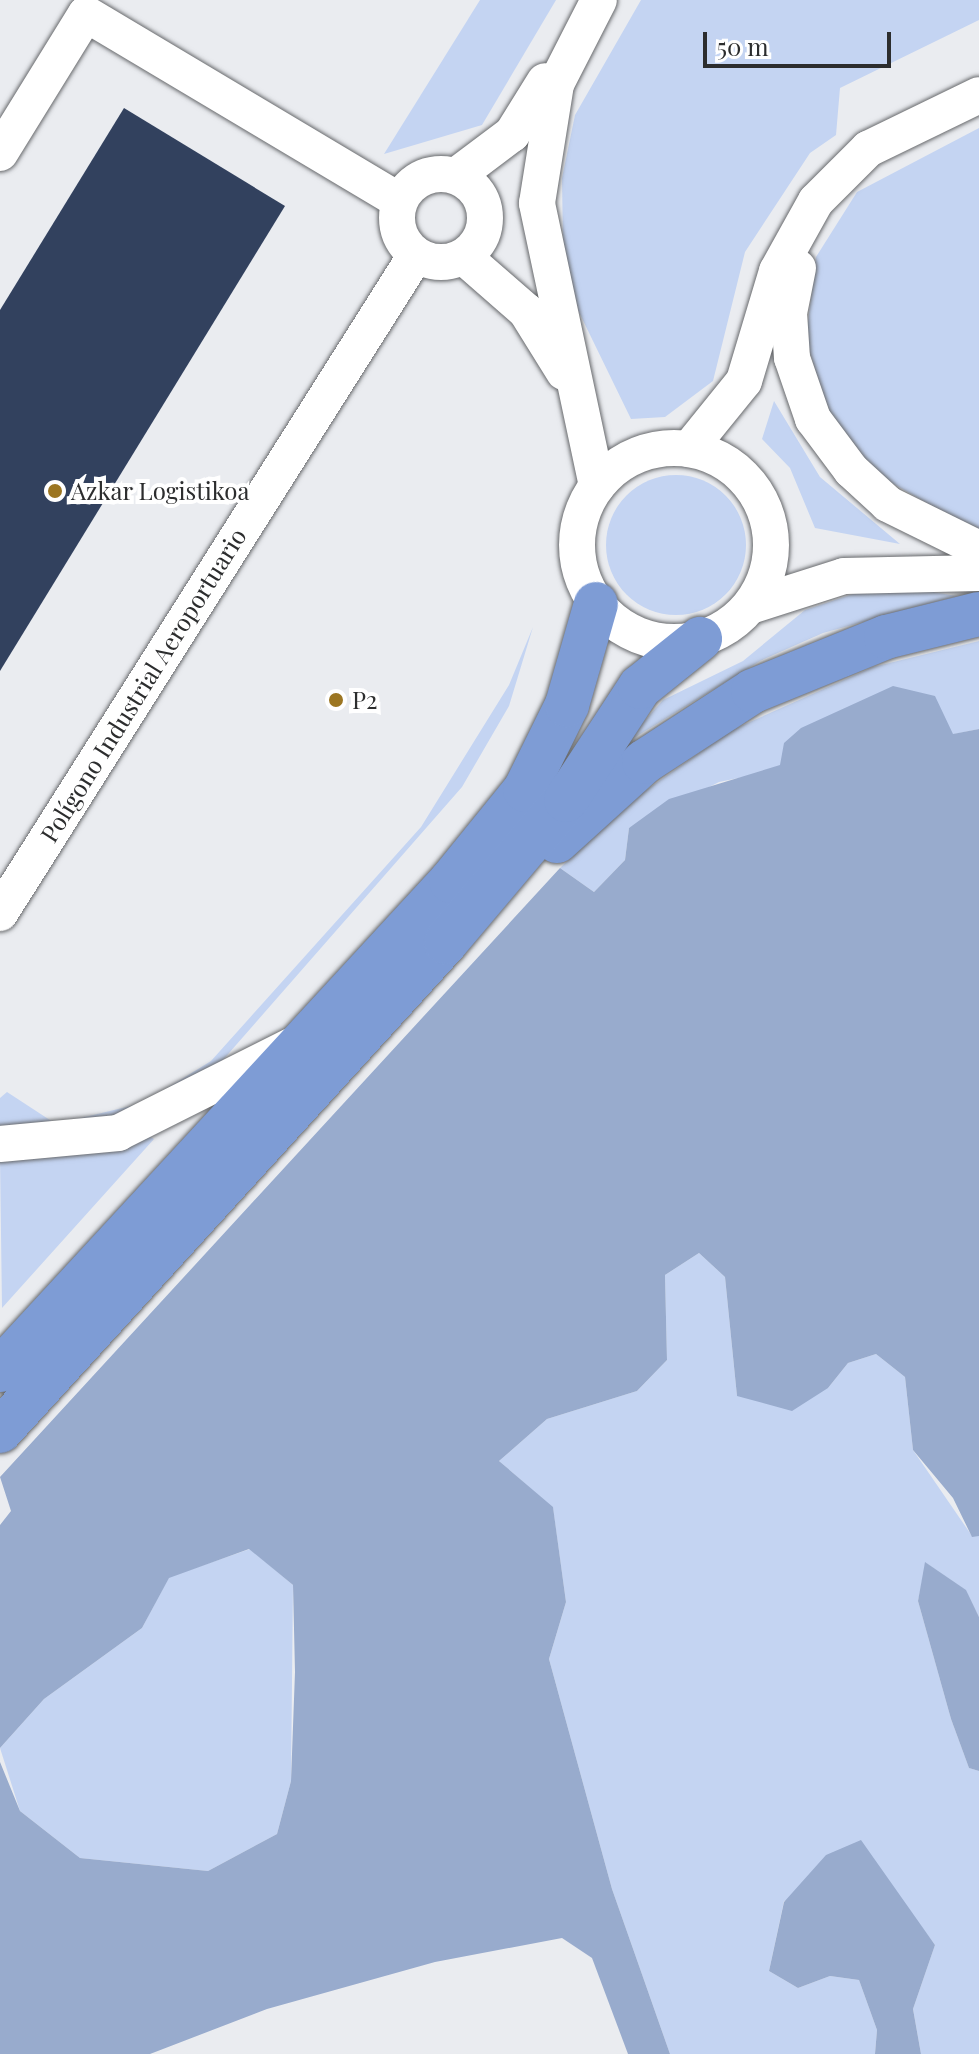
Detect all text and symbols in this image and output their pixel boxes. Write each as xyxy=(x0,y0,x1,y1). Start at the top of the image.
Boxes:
scale bar xyxy=(707,16,895,66)
text: 50 m xyxy=(717,30,769,62)
place label: Azkar Logistikoa xyxy=(71,477,250,505)
marker: Azkar Logistikoa xyxy=(46,482,64,500)
street label: Polígono Industrial Aeroportuario xyxy=(34,522,252,848)
place label: P2 xyxy=(352,686,378,714)
marker: P2 xyxy=(327,691,345,709)

